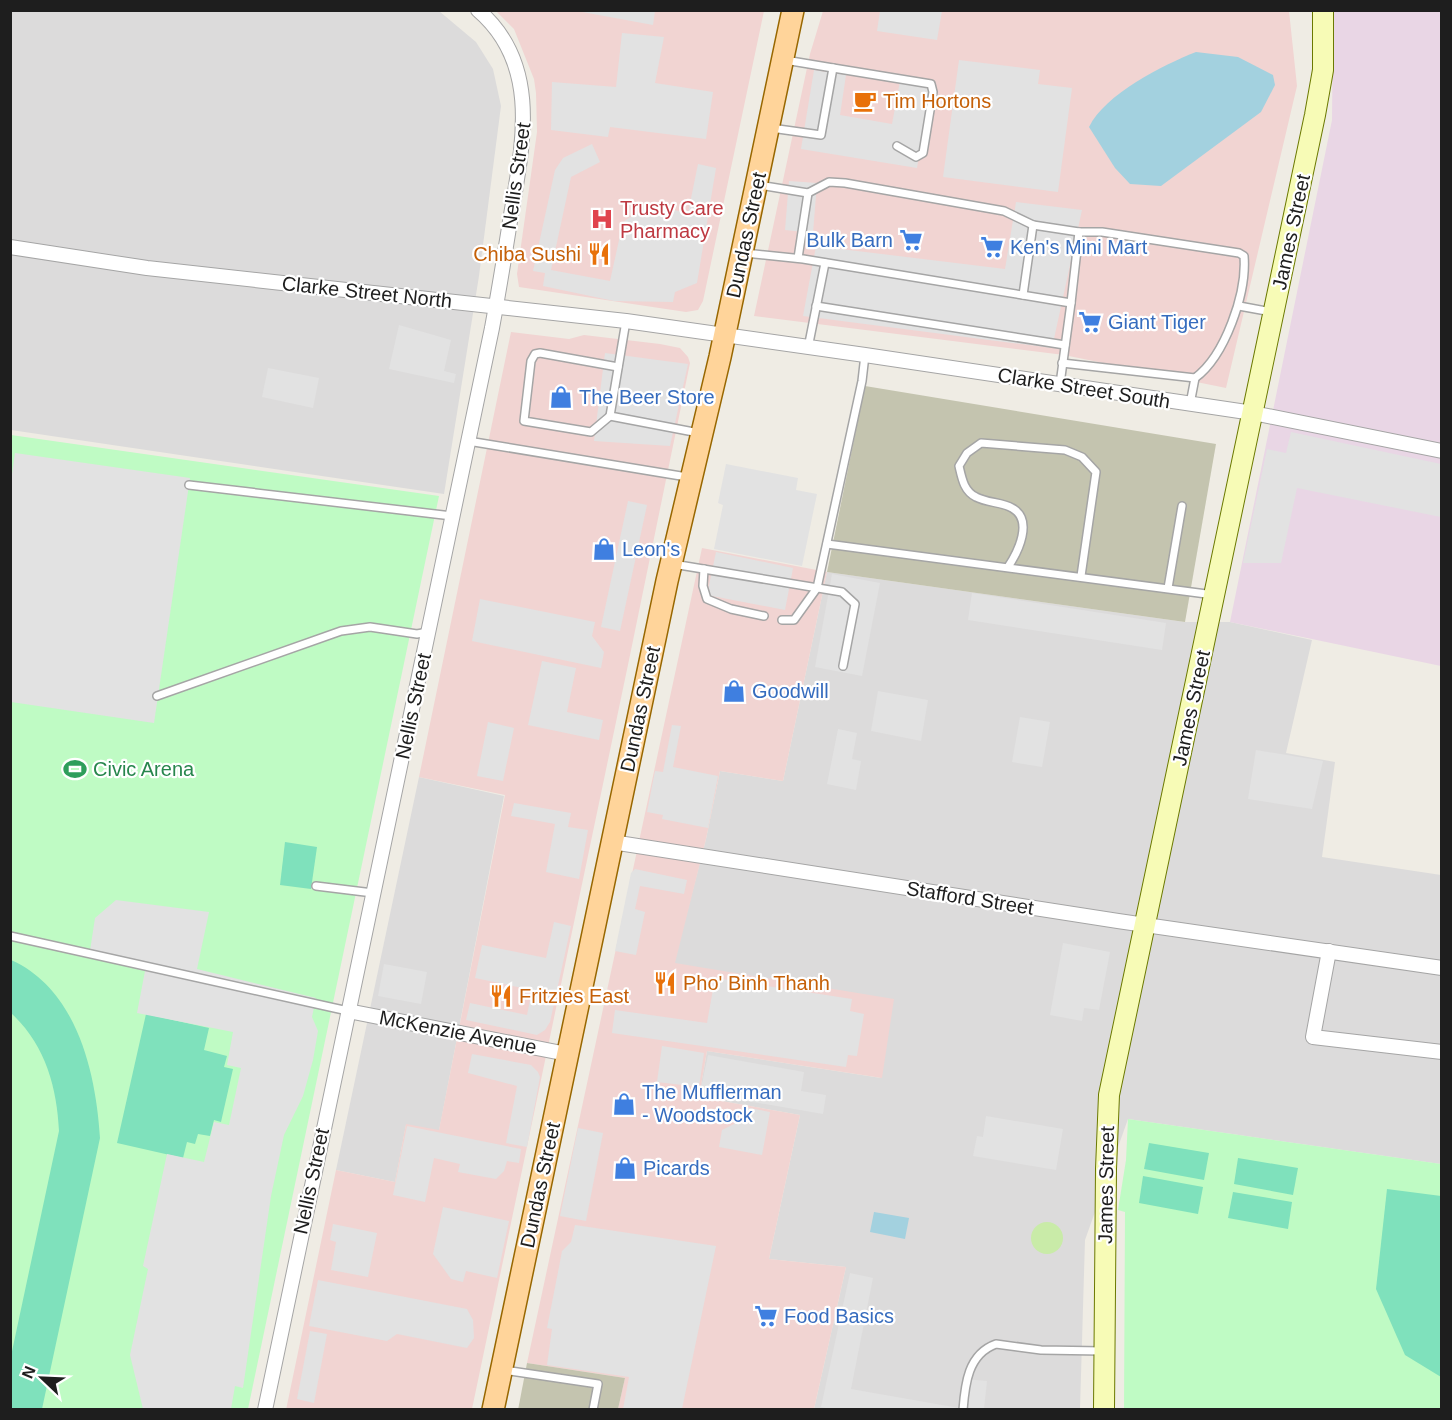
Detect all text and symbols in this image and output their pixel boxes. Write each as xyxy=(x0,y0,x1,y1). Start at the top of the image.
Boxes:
cafe icon: Tim Hortons xyxy=(852,88,878,114)
place label: Tim Hortons xyxy=(883,90,991,112)
street label: Nellis Street xyxy=(498,121,534,231)
street label: Dundas Street xyxy=(722,170,770,300)
street label: James Street xyxy=(1268,172,1314,292)
place label: Trusty Care Pharmacy xyxy=(620,197,724,242)
hospital icon: Trusty Care Pharmacy xyxy=(589,206,615,232)
supermarket icon: Bulk Barn xyxy=(898,227,924,253)
place label: Bulk Barn xyxy=(806,229,893,251)
supermarket icon: Ken's Mini Mart xyxy=(979,234,1005,260)
place label: Ken's Mini Mart xyxy=(1010,236,1148,258)
restaurant icon: Chiba Sushi xyxy=(586,241,612,267)
place label: Chiba Sushi xyxy=(473,243,581,265)
street label: Clarke Street North xyxy=(281,272,453,312)
supermarket icon: Giant Tiger xyxy=(1077,309,1103,335)
place label: Giant Tiger xyxy=(1108,311,1206,333)
street label: Clarke Street South xyxy=(996,363,1172,413)
shop icon: The Beer Store xyxy=(548,384,574,410)
place label: The Beer Store xyxy=(579,386,715,408)
shop icon: Leon's xyxy=(591,536,617,562)
place label: Leon's xyxy=(622,538,680,560)
street label: Dundas Street xyxy=(616,644,664,774)
street label: James Street xyxy=(1168,648,1214,768)
street label: Nellis Street xyxy=(391,651,435,761)
shop icon: Goodwill xyxy=(721,678,747,704)
place label: Goodwill xyxy=(752,680,829,702)
sports icon: Civic Arena xyxy=(62,756,88,782)
place label: Civic Arena xyxy=(93,758,195,780)
street label: Stafford Street xyxy=(905,877,1036,919)
restaurant icon: Pho' Binh Thanh xyxy=(652,970,678,996)
place label: Pho' Binh Thanh xyxy=(683,972,830,994)
restaurant icon: Fritzies East xyxy=(488,983,514,1009)
place label: Fritzies East xyxy=(519,985,629,1007)
street label: McKenzie Avenue xyxy=(377,1006,539,1058)
place label: The Mufflerman - Woodstock xyxy=(642,1081,782,1126)
shop icon: The Mufflerman - Woodstock xyxy=(611,1091,637,1117)
street label: Dundas Street xyxy=(516,1120,564,1250)
street label: James Street xyxy=(1094,1125,1118,1244)
street label: Nellis Street xyxy=(289,1126,333,1236)
shop icon: Picards xyxy=(612,1155,638,1181)
place label: Picards xyxy=(643,1157,710,1179)
supermarket icon: Food Basics xyxy=(753,1303,779,1329)
place label: Food Basics xyxy=(784,1305,894,1327)
north arrow xyxy=(12,1348,72,1408)
text: N xyxy=(19,1364,39,1381)

